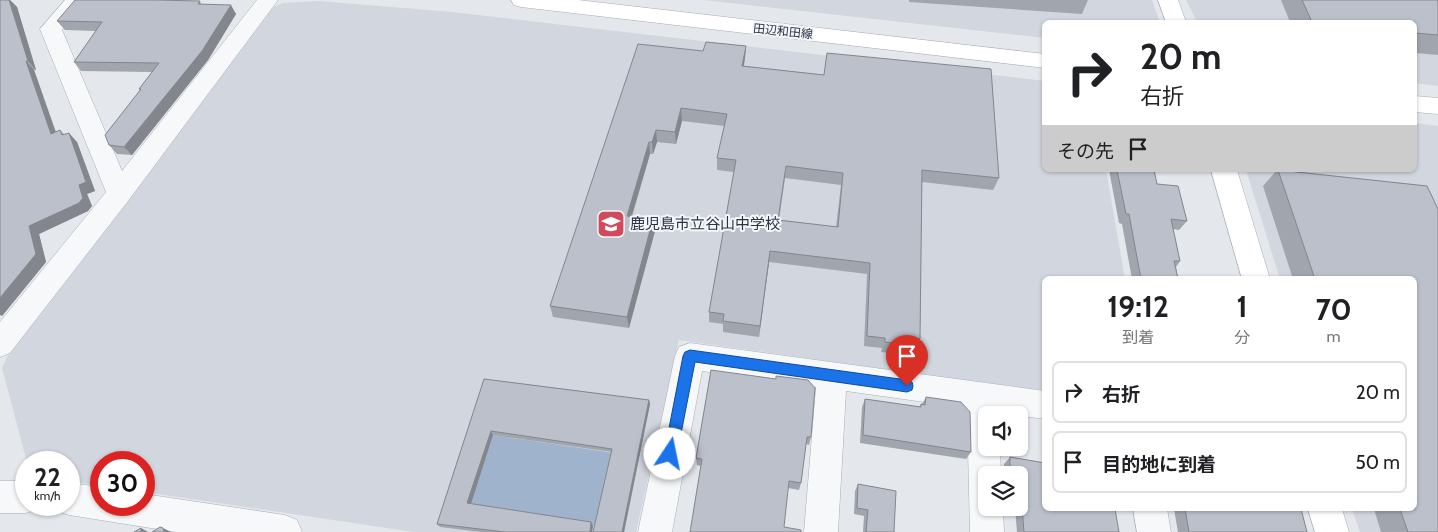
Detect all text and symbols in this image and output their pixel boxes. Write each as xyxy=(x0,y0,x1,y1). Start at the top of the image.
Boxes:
street label: 田辺和田線 xyxy=(752,20,814,42)
text: 20 m xyxy=(1140,35,1222,78)
icon: right xyxy=(1057,40,1122,105)
text: 右折 xyxy=(1140,83,1184,110)
icon: arrive xyxy=(1124,135,1152,163)
text: その先 xyxy=(1057,140,1114,163)
school or university icon: 鹿児島市立谷山中学校 xyxy=(596,209,626,239)
place label: 鹿児島市立谷山中学校 xyxy=(630,215,780,233)
text: 19:12 xyxy=(1107,288,1169,325)
text: 1 xyxy=(1237,288,1248,325)
text: 70 xyxy=(1315,291,1352,328)
text: m xyxy=(1327,327,1341,346)
text: 到着 xyxy=(1122,328,1154,347)
text: 分 xyxy=(1234,328,1250,347)
pin xyxy=(886,335,928,386)
icon: arrive xyxy=(893,342,921,370)
icon: right xyxy=(1059,378,1087,406)
text: 20 m xyxy=(1356,381,1400,404)
text: 右折 xyxy=(1102,383,1140,406)
map controls xyxy=(978,406,1028,516)
button: sound xyxy=(978,406,1028,456)
position arrow xyxy=(643,427,695,479)
icon: arrive xyxy=(1059,448,1087,476)
speed limit sign: 30 xyxy=(90,451,155,516)
text: 50 m xyxy=(1356,451,1400,474)
text: 目的地に到着 xyxy=(1102,453,1216,476)
text: 22 xyxy=(34,462,61,492)
button: layers xyxy=(978,466,1028,516)
text: km/h xyxy=(34,488,61,503)

